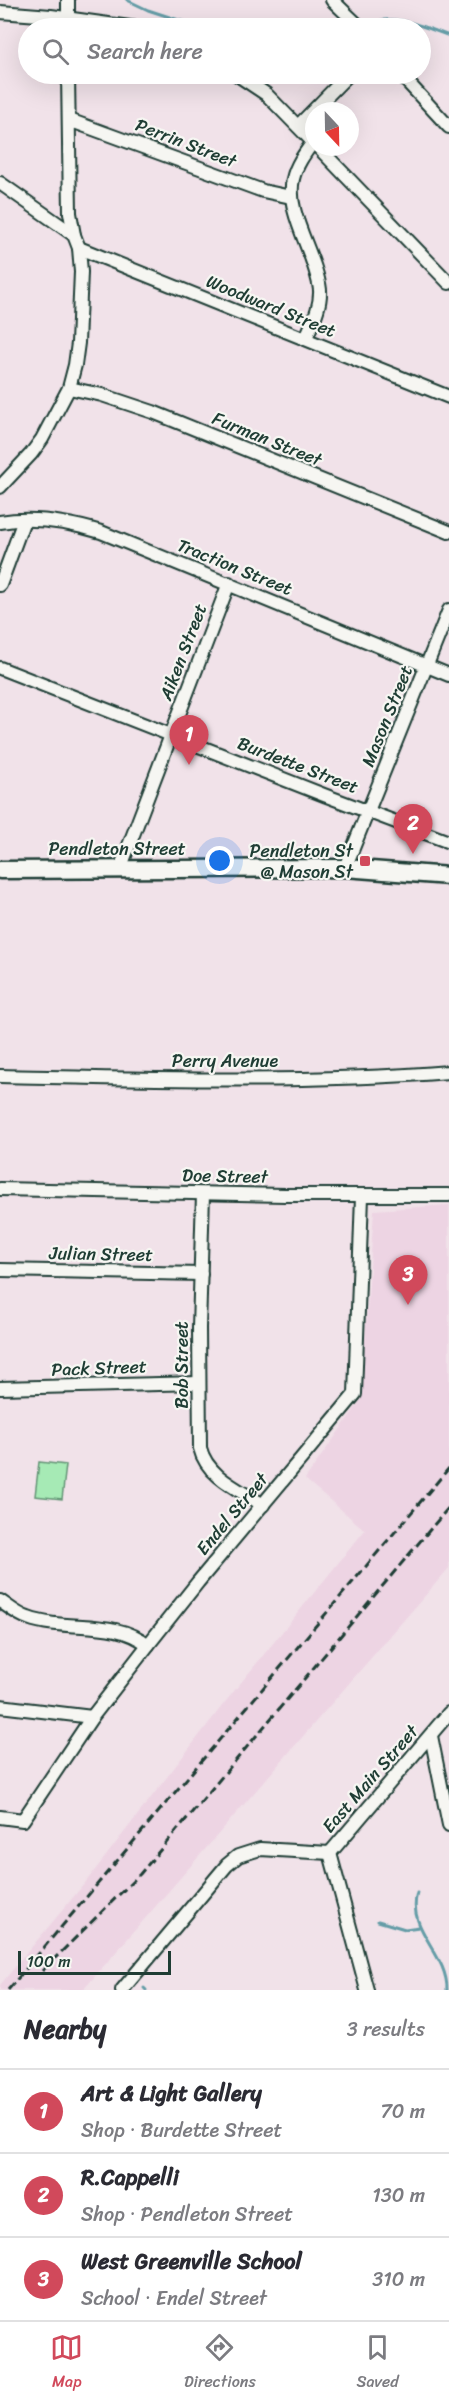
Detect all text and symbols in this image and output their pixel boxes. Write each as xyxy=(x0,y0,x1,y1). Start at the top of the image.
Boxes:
search box xyxy=(18,18,431,84)
text: Search here xyxy=(87,32,203,71)
icon: search xyxy=(39,35,72,68)
north arrow xyxy=(305,102,359,156)
street label: Perrin Street xyxy=(131,109,242,177)
street label: Woodward Street xyxy=(201,265,341,347)
street label: Furman Street xyxy=(207,402,327,476)
street label: Traction Street xyxy=(172,529,298,605)
street label: Aiken Street xyxy=(149,599,216,706)
street label: Mason Street xyxy=(352,660,422,772)
pin: 1 xyxy=(170,716,208,765)
street label: Burdette Street xyxy=(233,727,363,803)
pin: 2 xyxy=(394,804,432,854)
street label: Pendleton Street xyxy=(48,833,186,865)
place label: Pendleton St @ Mason St xyxy=(250,835,354,888)
your location xyxy=(205,846,234,875)
marker: Pendleton St @ Mason St xyxy=(358,854,372,868)
street label: Perry Avenue xyxy=(172,1045,278,1077)
street label: Doe Street xyxy=(182,1159,269,1193)
street label: Julian Street xyxy=(48,1237,153,1271)
pin: 3 xyxy=(388,1256,428,1305)
street label: Bob Street xyxy=(166,1321,198,1409)
street label: Pack Street xyxy=(51,1350,147,1386)
street label: Endel Street xyxy=(188,1465,277,1563)
street label: East Main Street xyxy=(314,1717,427,1841)
text: 100 m xyxy=(27,1947,71,1976)
scale bar xyxy=(18,1948,171,1976)
text: Nearby xyxy=(24,2006,106,2052)
text: 3 results xyxy=(347,2012,425,2047)
text: Art & Light Gallery xyxy=(81,2074,262,2113)
text: 1 xyxy=(39,2094,48,2129)
text: 70 m xyxy=(380,2094,425,2129)
text: Shop · Burdette Street xyxy=(81,2113,282,2148)
text: R.Cappelli xyxy=(81,2158,179,2197)
text: 2 xyxy=(38,2178,49,2213)
text: 130 m xyxy=(372,2178,425,2213)
text: Shop · Pendleton Street xyxy=(81,2197,293,2232)
text: West Greenville School xyxy=(81,2242,302,2281)
text: 3 xyxy=(38,2262,49,2297)
text: 310 m xyxy=(372,2262,425,2297)
text: School · Endel Street xyxy=(81,2281,267,2316)
tab: Map xyxy=(50,2331,83,2396)
tab: Directions xyxy=(184,2331,256,2396)
tab: Saved xyxy=(356,2331,399,2396)

